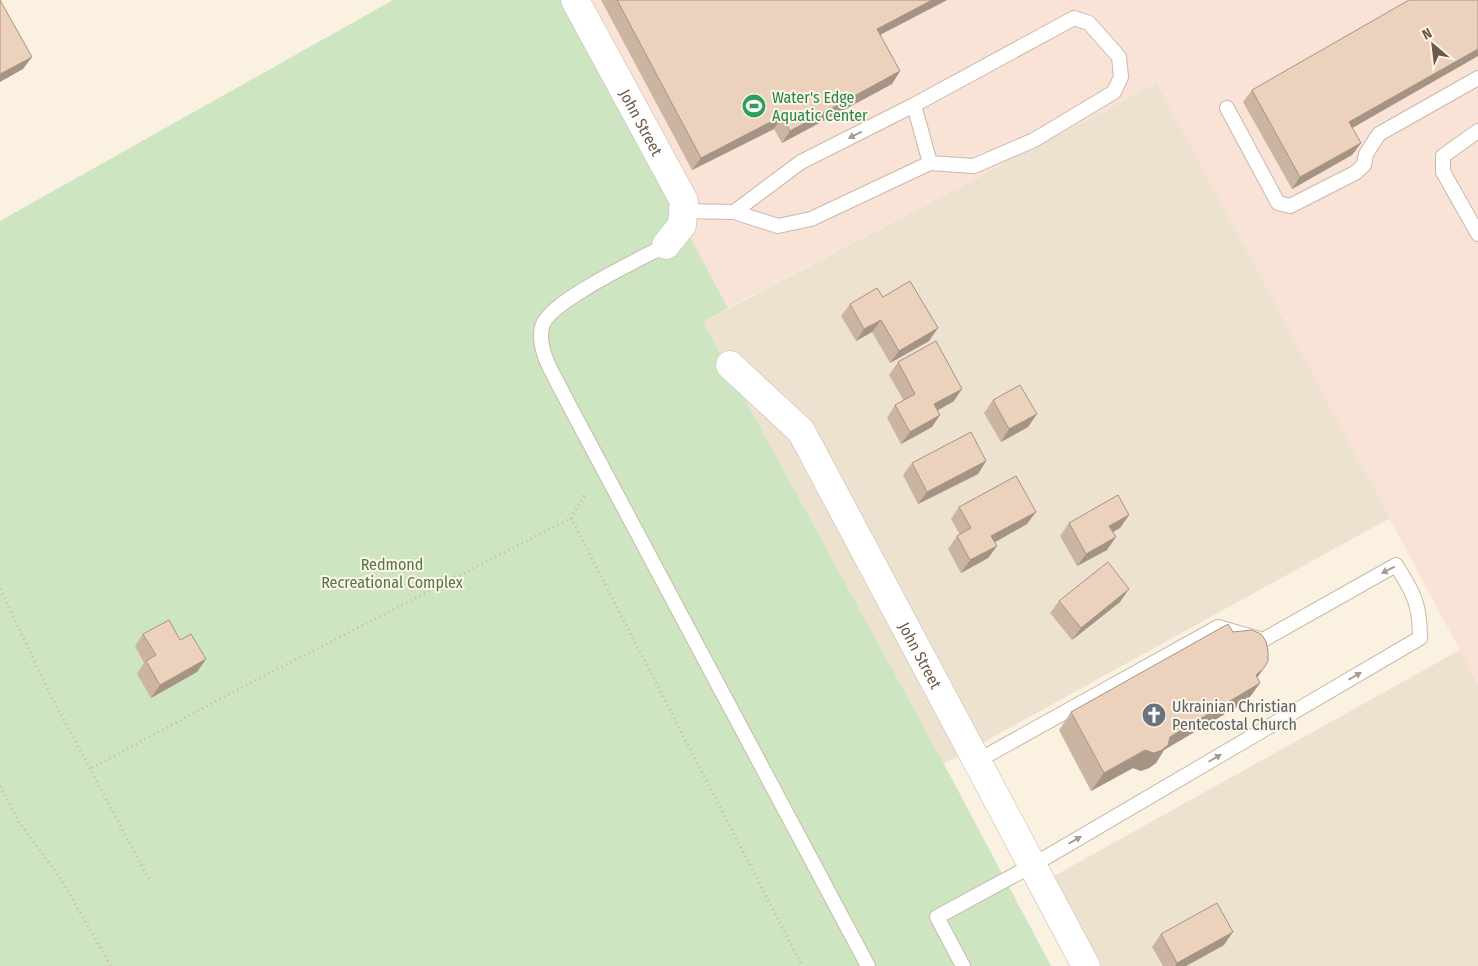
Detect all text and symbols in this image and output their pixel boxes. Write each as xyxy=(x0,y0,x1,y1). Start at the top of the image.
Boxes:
north arrow xyxy=(1408,20,1458,70)
text: N xyxy=(1419,24,1435,43)
street label: John Street xyxy=(616,86,667,159)
place label: Water's Edge Aquatic Center xyxy=(772,88,868,125)
sports icon: Water's Edge Aquatic Center xyxy=(741,93,767,119)
one-way arrow xyxy=(847,131,862,139)
park label: Redmond Recreational Complex xyxy=(321,555,463,592)
one-way arrow xyxy=(1381,566,1396,574)
street label: John Street xyxy=(895,619,946,692)
one-way arrow xyxy=(1348,672,1361,681)
place label: Ukrainian Christian Pentecostal Church xyxy=(1172,697,1297,734)
church icon: Ukrainian Christian Pentecostal Church xyxy=(1141,702,1167,728)
one-way arrow xyxy=(1208,754,1221,763)
one-way arrow xyxy=(1068,836,1081,845)

